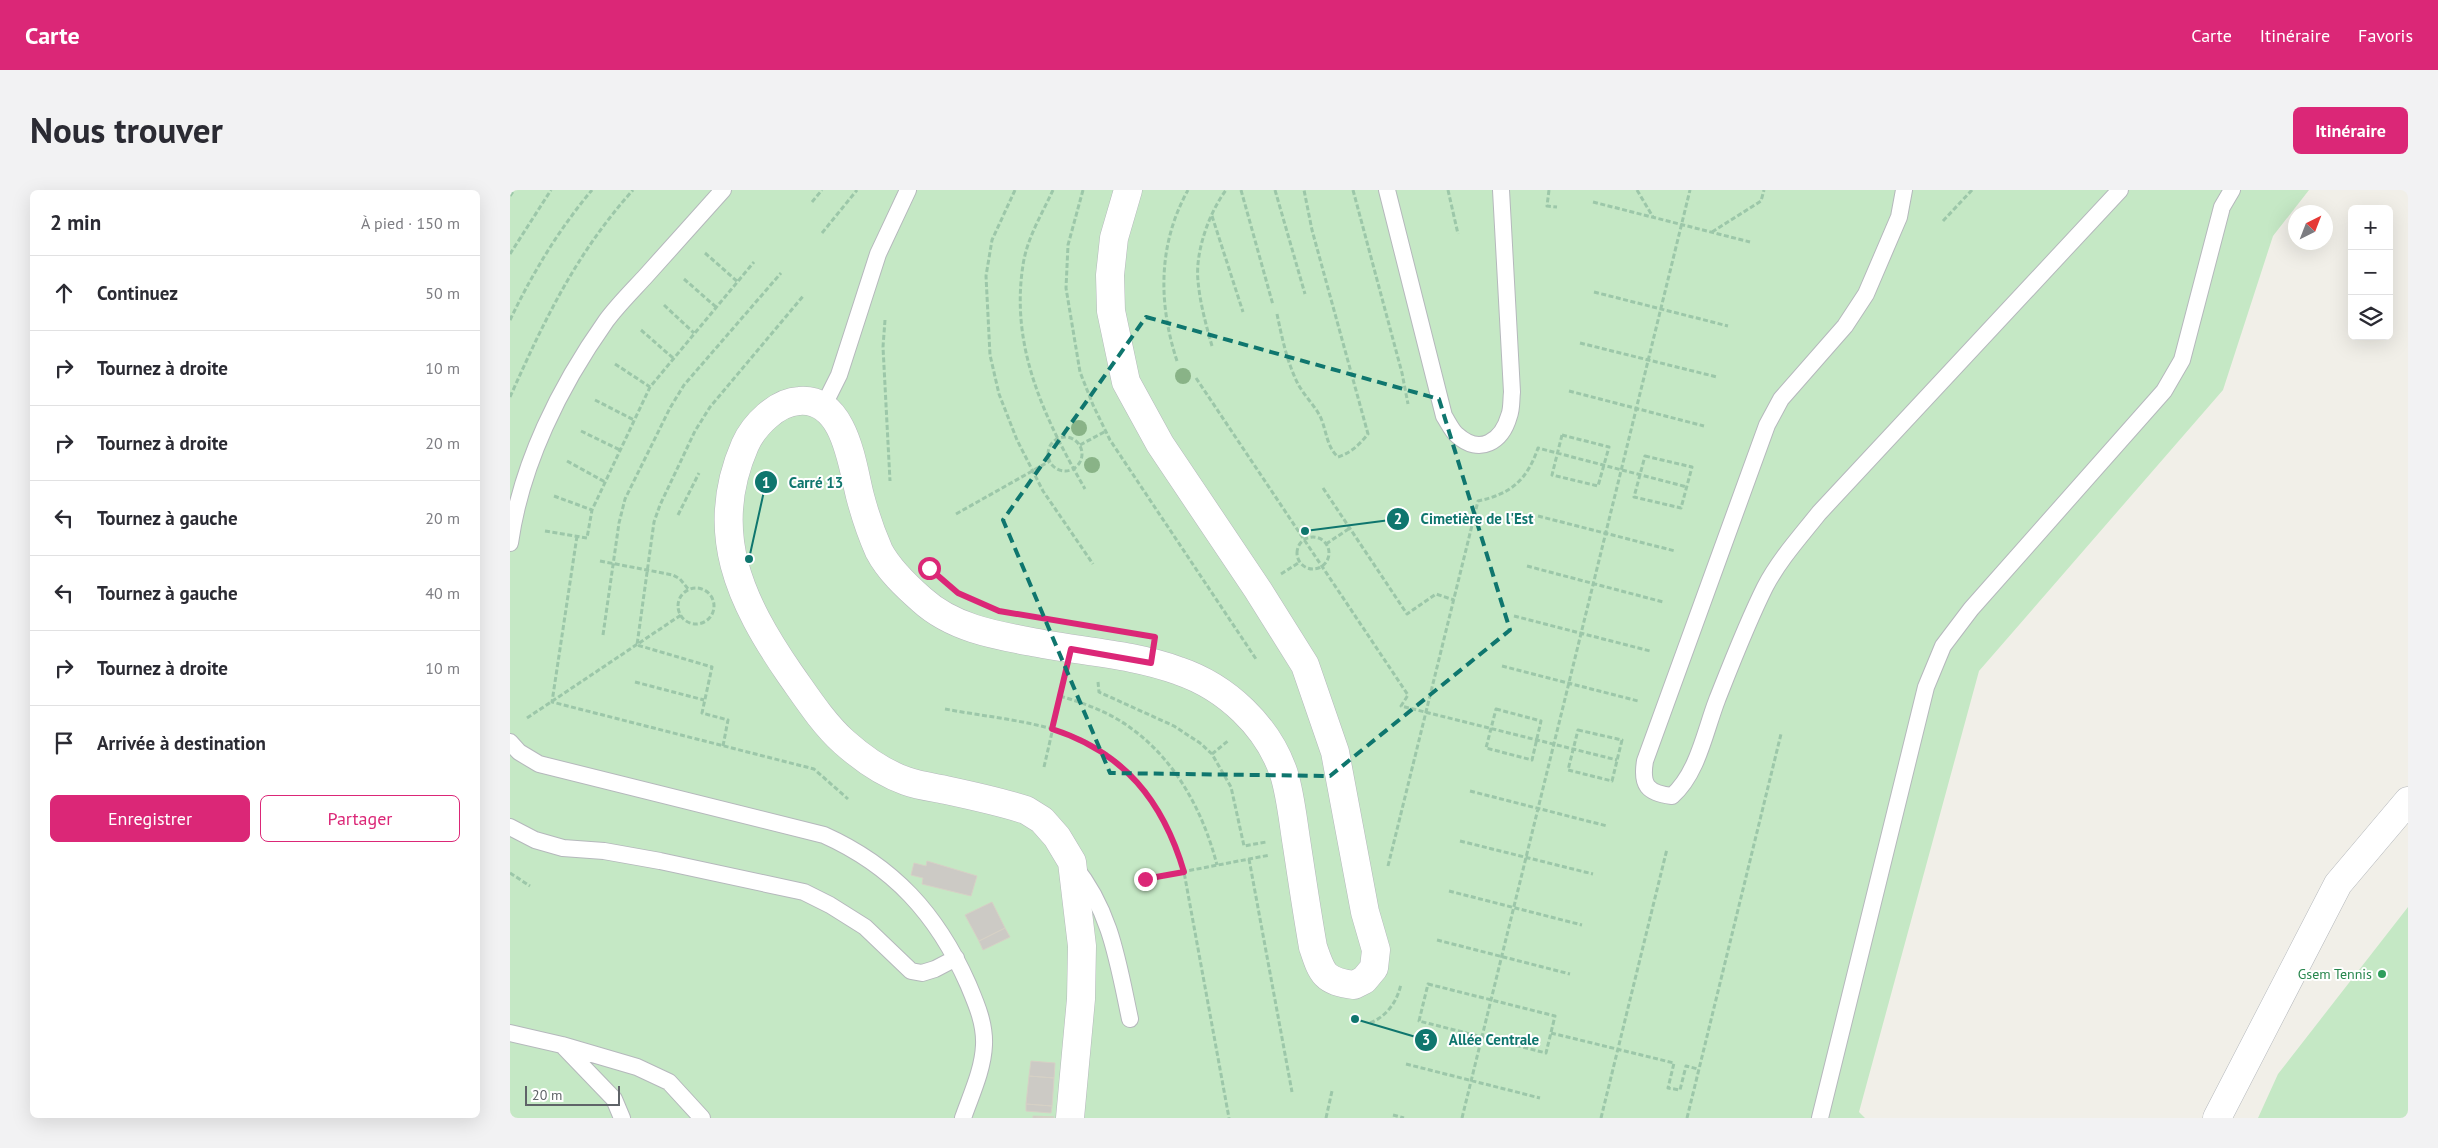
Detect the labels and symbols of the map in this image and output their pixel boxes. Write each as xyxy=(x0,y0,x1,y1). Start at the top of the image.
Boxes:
north arrow xyxy=(2288,205,2333,250)
callout: Carré 13 xyxy=(754,467,854,497)
text: 1 xyxy=(762,473,770,492)
text: Carré 13 xyxy=(789,473,843,492)
callout: Cimetière de l'Est xyxy=(1386,504,1544,534)
text: 2 xyxy=(1394,509,1402,528)
text: Cimetière de l'Est xyxy=(1421,509,1534,528)
route start xyxy=(918,557,941,580)
route end xyxy=(1134,868,1157,891)
place label: Gsem Tennis xyxy=(2298,965,2372,983)
marker: Gsem Tennis xyxy=(2376,968,2388,980)
callout: Allée Centrale xyxy=(1414,1025,1549,1055)
text: 3 xyxy=(1422,1030,1430,1049)
text: Allée Centrale xyxy=(1449,1030,1540,1049)
scale bar xyxy=(525,1083,620,1106)

